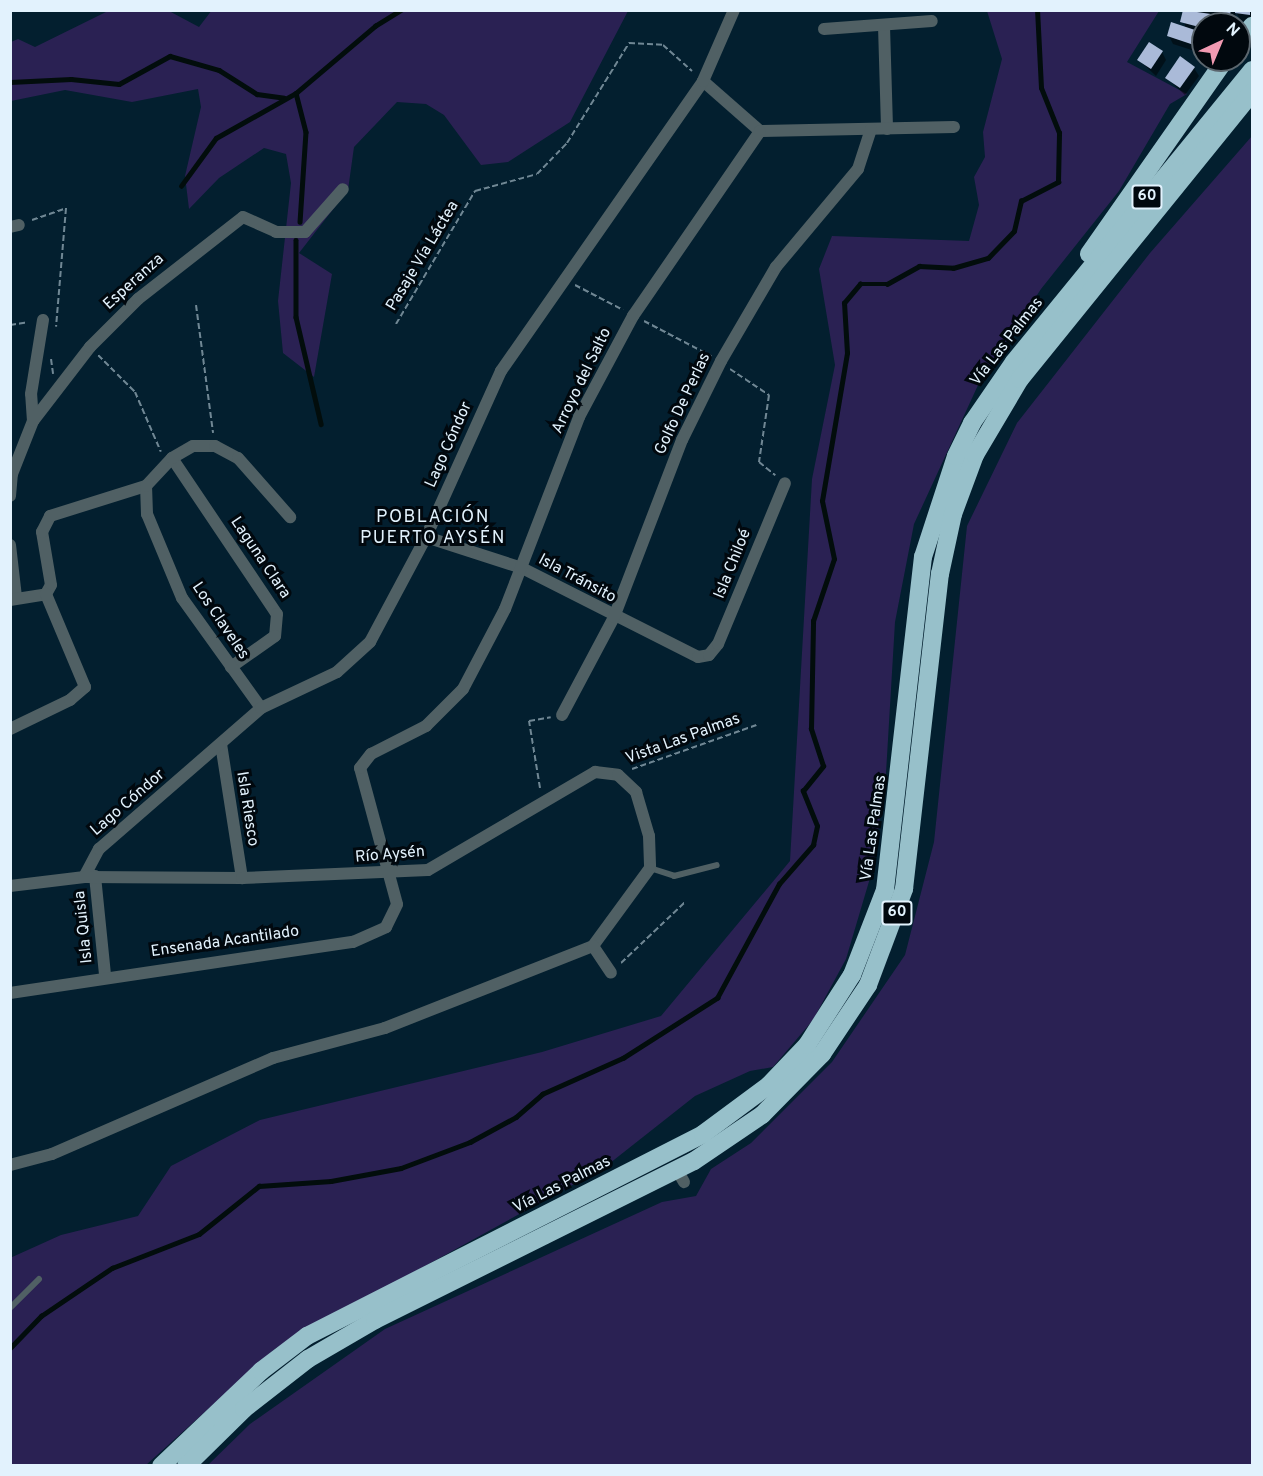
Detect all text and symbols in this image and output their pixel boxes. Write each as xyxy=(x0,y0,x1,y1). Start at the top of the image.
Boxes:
north arrow xyxy=(1191,12,1251,72)
text: N xyxy=(1221,19,1243,42)
road number: 60 xyxy=(1130,185,1164,209)
street label: Pasaje Vía Láctea xyxy=(382,197,464,315)
street label: Esperanza xyxy=(100,250,168,314)
street label: Vía Las Palmas xyxy=(966,294,1048,390)
street label: Arroyo del Salto xyxy=(548,325,616,437)
street label: Golfo De Perlas xyxy=(651,350,715,458)
street label: Lago Cóndor xyxy=(422,399,476,491)
district label: POBLACIÓN PUERTO AYSÉN xyxy=(360,508,506,550)
street label: Laguna Clara xyxy=(226,513,294,603)
street label: Isla Chiloé xyxy=(710,526,756,602)
street label: Isla Tránsito xyxy=(535,550,619,608)
street label: Los Claveles xyxy=(187,579,253,663)
street label: Vista Las Palmas xyxy=(623,709,743,769)
street label: Lago Cóndor xyxy=(87,766,169,840)
street label: Isla Riesco xyxy=(232,770,262,848)
street label: Vía Las Palmas xyxy=(857,774,891,882)
street label: Río Aysén xyxy=(354,842,426,868)
street label: Isla Quisla xyxy=(71,890,97,964)
road number: 60 xyxy=(880,901,914,925)
street label: Ensenada Acantilado xyxy=(149,922,301,962)
street label: Vía Las Palmas xyxy=(510,1152,614,1218)

